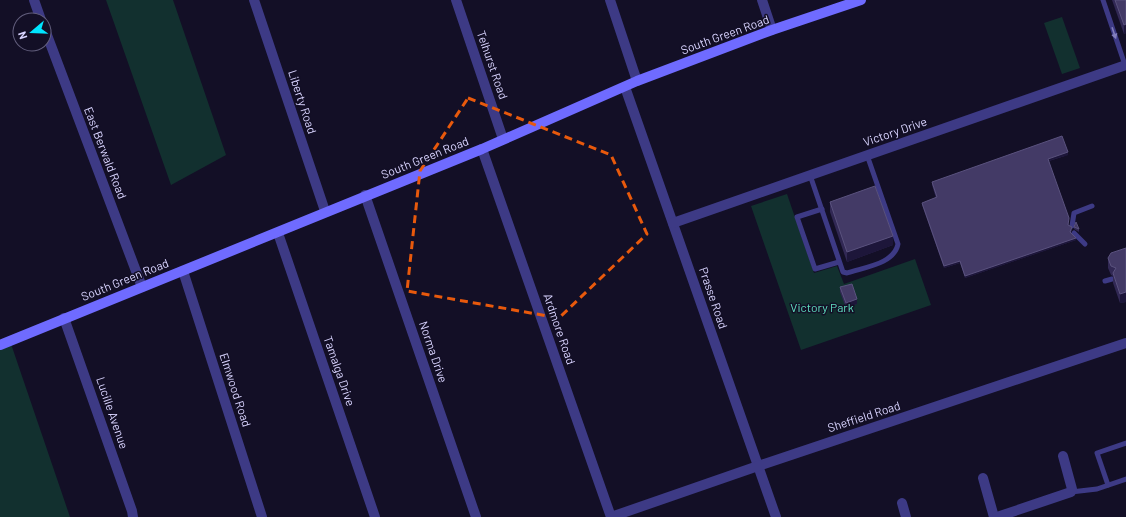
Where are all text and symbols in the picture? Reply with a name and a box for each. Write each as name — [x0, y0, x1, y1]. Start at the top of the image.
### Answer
north arrow — [12, 12, 52, 52]
street label: South Green Road — [679, 12, 771, 57]
one-way arrow — [1111, 27, 1117, 39]
street label: Telhurst Road — [475, 29, 511, 101]
text: N — [15, 30, 29, 41]
street label: Liberty Road — [286, 68, 320, 135]
street label: East Berwald Road — [82, 105, 130, 201]
street label: Victory Drive — [861, 114, 928, 148]
street label: South Green Road — [379, 133, 470, 181]
street label: South Green Road — [79, 255, 170, 303]
street label: Prasse Road — [697, 265, 731, 330]
street label: Ardmore Road — [541, 291, 579, 366]
park label: Victory Park — [790, 300, 854, 314]
street label: Norma Drive — [417, 319, 451, 384]
street label: Tamalga Drive — [321, 334, 358, 408]
street label: Elmwood Road — [217, 351, 254, 428]
street label: Lucille Avenue — [94, 375, 132, 450]
street label: Sheffield Road — [826, 398, 902, 434]

